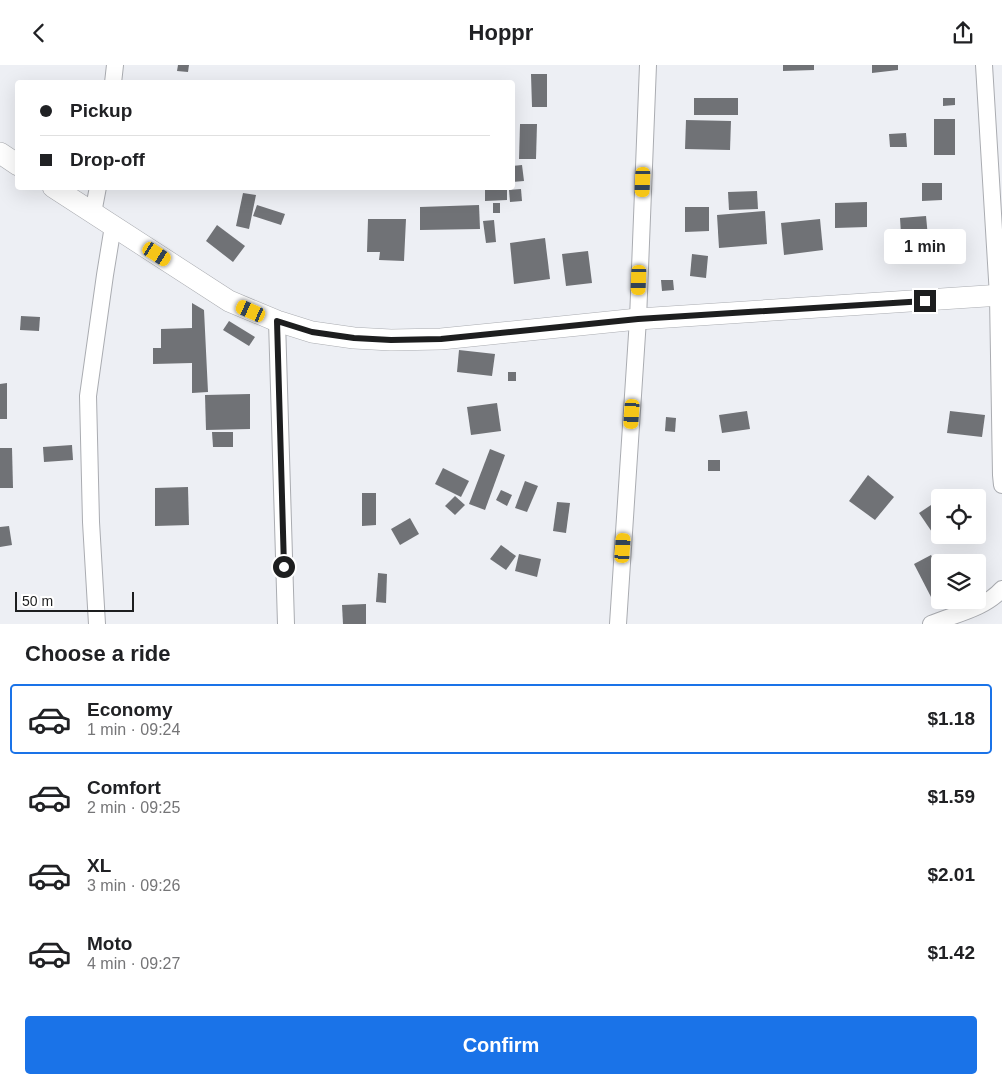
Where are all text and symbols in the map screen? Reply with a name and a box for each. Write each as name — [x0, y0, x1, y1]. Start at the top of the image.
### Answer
icon: back — [25, 19, 53, 47]
icon: share — [949, 19, 977, 47]
text: Hoppr — [469, 20, 533, 45]
text: Pickup — [70, 100, 132, 121]
text: Drop-off — [70, 149, 145, 170]
car — [634, 167, 651, 197]
callout: 1 min — [884, 229, 966, 263]
text: 1 min — [904, 238, 946, 255]
car — [140, 240, 173, 268]
car — [630, 265, 647, 295]
route end — [914, 290, 936, 312]
car — [234, 298, 267, 324]
car — [623, 399, 640, 429]
map controls — [931, 489, 986, 609]
button: locate — [931, 489, 986, 544]
car — [614, 533, 631, 563]
button: layers — [931, 554, 986, 609]
route start — [273, 556, 295, 578]
scale bar — [15, 589, 134, 612]
text: 50 m — [22, 593, 53, 609]
text: Choose a ride — [25, 641, 170, 666]
icon: car — [27, 697, 72, 742]
text: Economy — [87, 699, 173, 720]
text: $1.18 — [927, 708, 975, 729]
text: 1 min · 09:24 — [87, 721, 180, 738]
icon: car — [27, 775, 72, 820]
text: Comfort — [87, 777, 161, 798]
text: $1.59 — [927, 786, 975, 807]
text: 2 min · 09:25 — [87, 799, 180, 816]
icon: car — [27, 853, 72, 898]
text: XL — [87, 855, 111, 876]
text: $2.01 — [927, 864, 975, 885]
text: 3 min · 09:26 — [87, 877, 180, 894]
icon: car — [27, 931, 72, 976]
text: Moto — [87, 933, 132, 954]
text: $1.42 — [927, 942, 975, 963]
text: 4 min · 09:27 — [87, 955, 180, 972]
button: Confirm — [25, 1016, 977, 1074]

